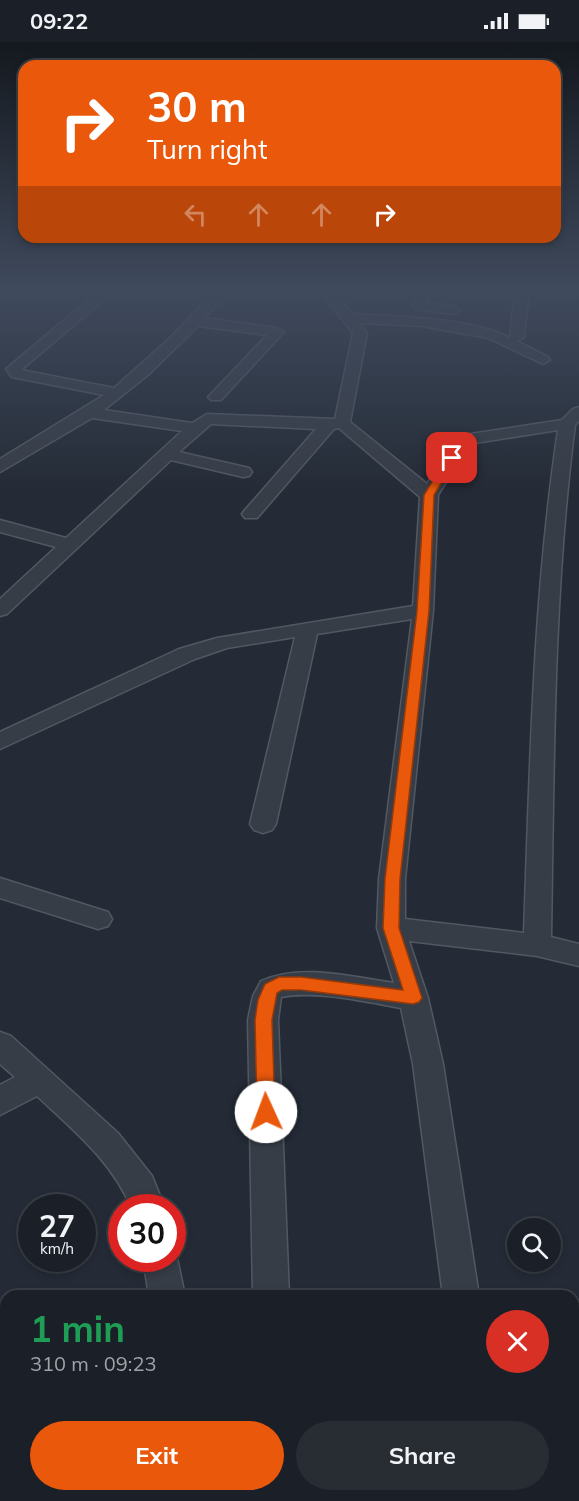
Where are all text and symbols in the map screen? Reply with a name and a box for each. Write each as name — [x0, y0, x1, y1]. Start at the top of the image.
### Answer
text: 09:22 — [30, 7, 88, 35]
text: 30 m — [147, 80, 247, 133]
icon: right — [48, 84, 126, 162]
text: Turn right — [147, 132, 267, 166]
icon: left — [179, 198, 212, 231]
icon: ahead — [242, 198, 275, 231]
icon: ahead — [305, 198, 338, 231]
icon: right — [368, 198, 401, 231]
pin — [426, 432, 477, 483]
icon: arrive — [435, 441, 468, 474]
position arrow — [234, 1080, 298, 1144]
speed limit sign: 30 — [108, 1194, 186, 1272]
text: 27 — [39, 1207, 75, 1245]
map controls — [507, 1218, 561, 1272]
button: search — [507, 1218, 561, 1272]
text: km/h — [40, 1239, 74, 1258]
text: 1 min — [30, 1306, 125, 1351]
button: close — [486, 1310, 549, 1373]
text: 310 m · 09:23 — [30, 1351, 156, 1376]
button: Exit — [30, 1421, 284, 1490]
button: Share — [296, 1421, 549, 1490]

